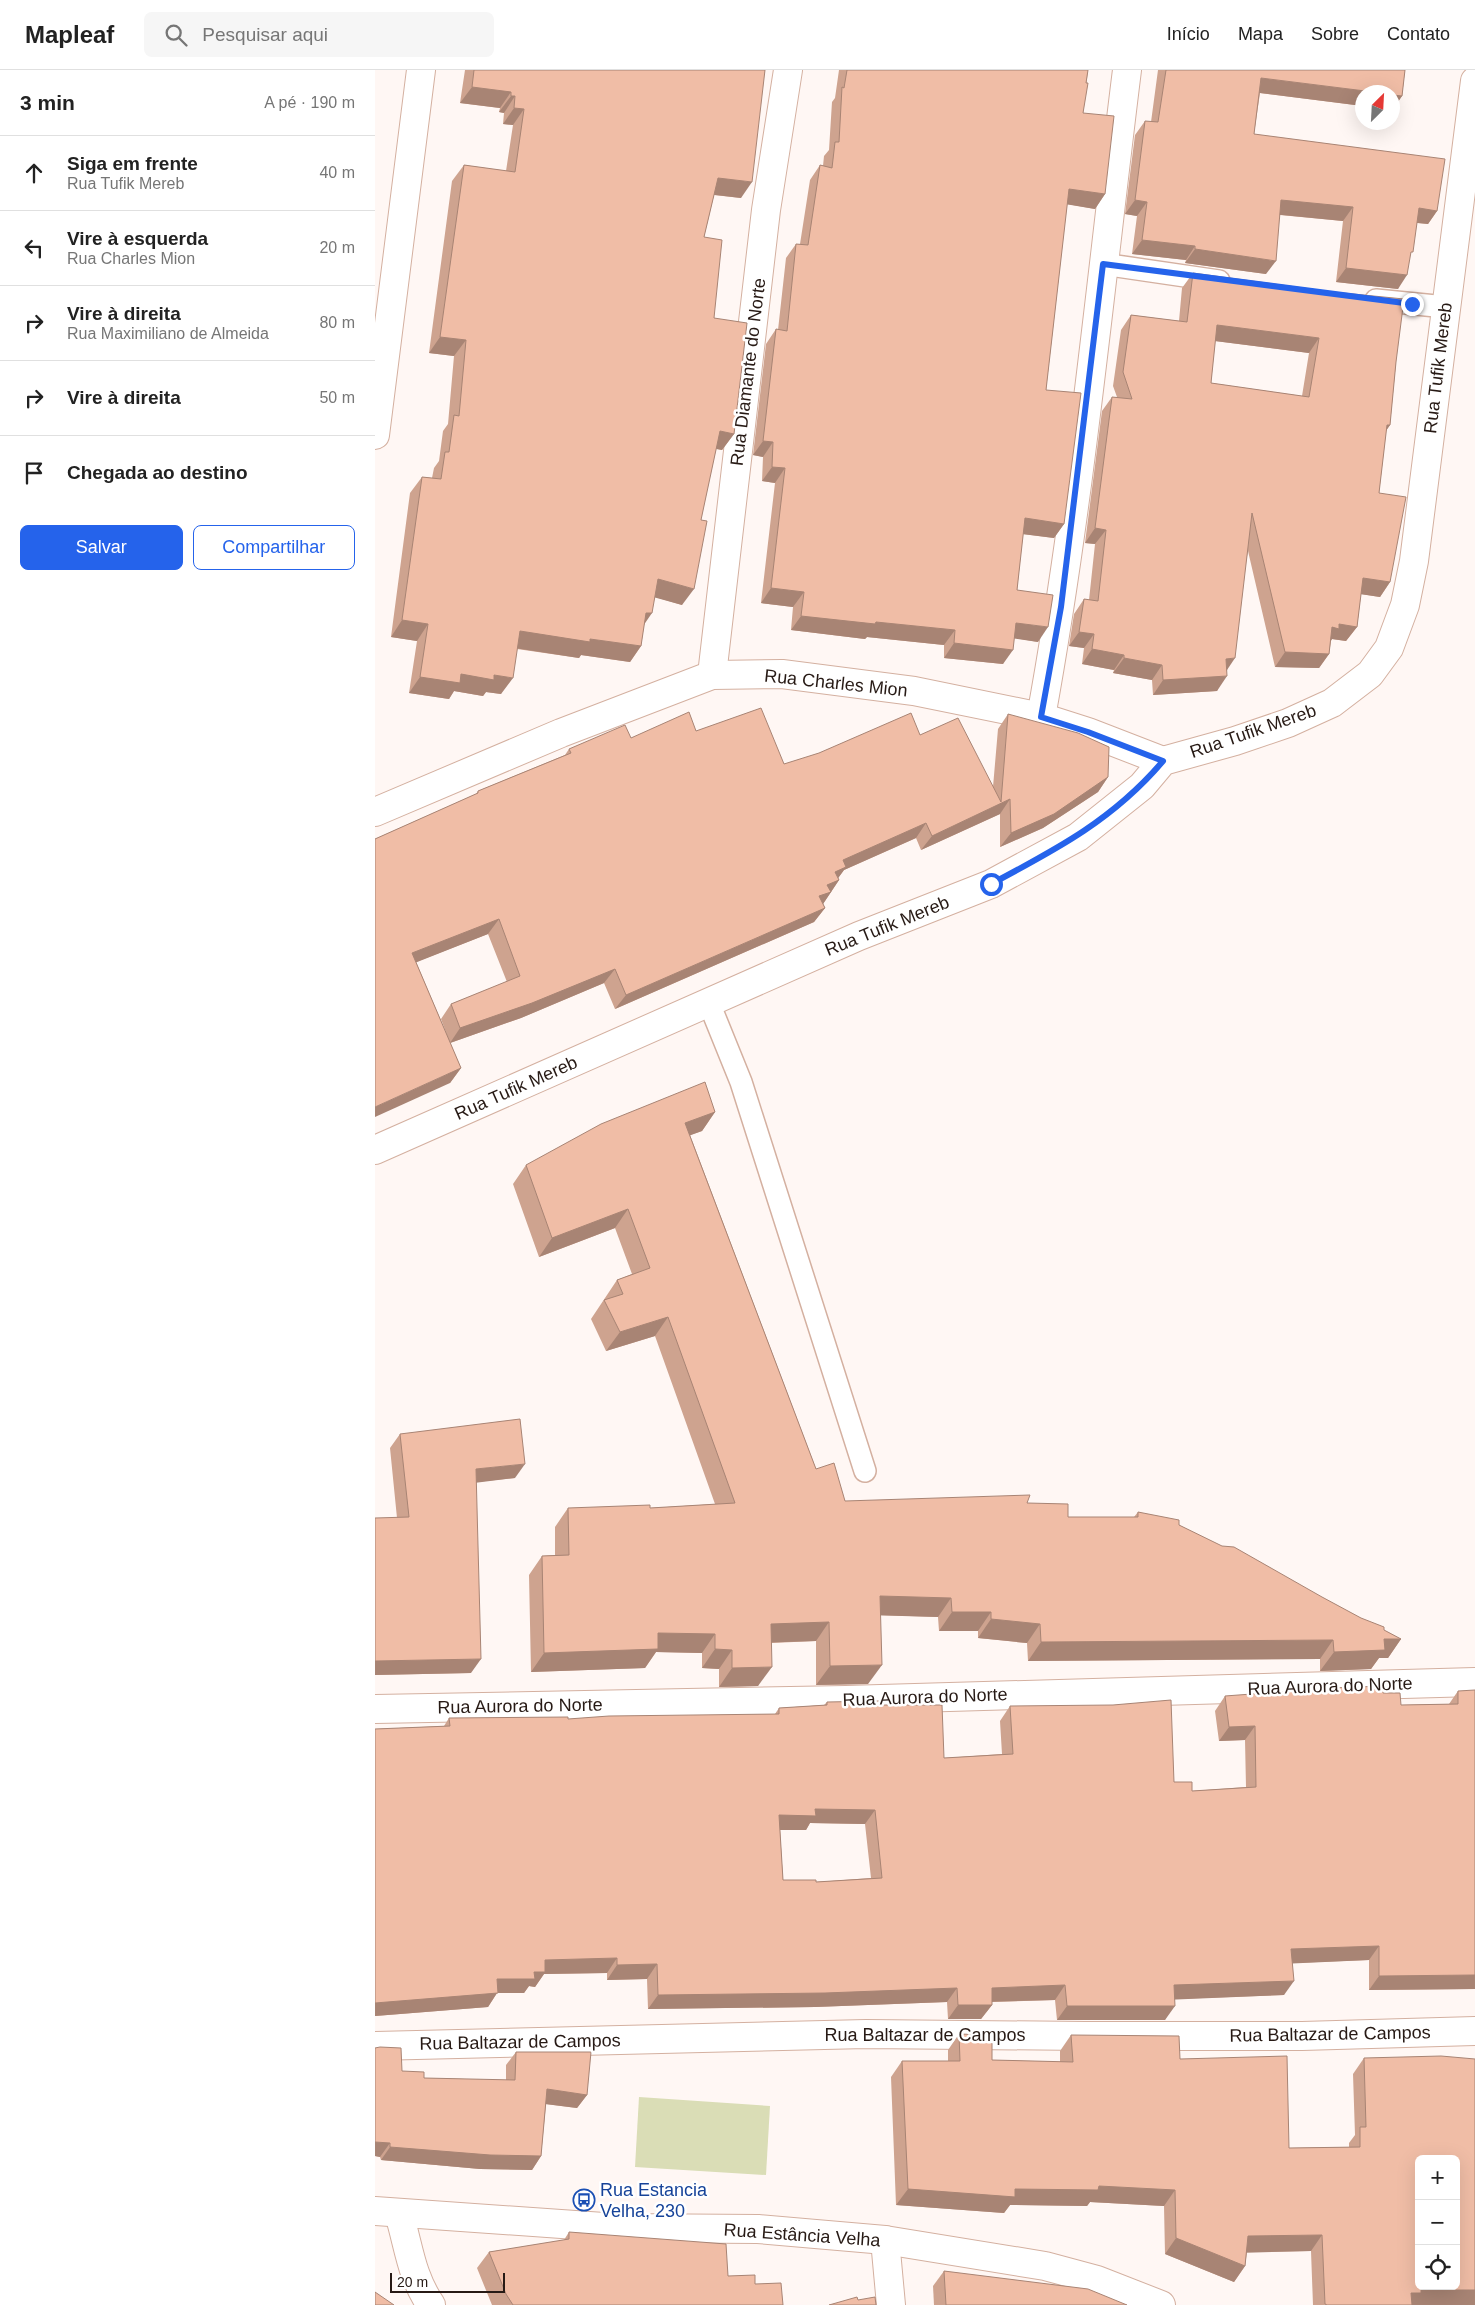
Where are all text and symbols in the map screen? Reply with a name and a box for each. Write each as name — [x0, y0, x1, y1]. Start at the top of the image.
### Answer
search box — [144, 12, 494, 57]
text: Mapleaf — [25, 21, 114, 48]
icon: search — [162, 21, 190, 49]
text: Pesquisar aqui — [202, 24, 328, 45]
text: Início — [1167, 24, 1210, 44]
text: Mapa — [1238, 24, 1283, 44]
text: Sobre — [1311, 24, 1359, 44]
text: Contato — [1387, 24, 1450, 44]
north arrow — [1355, 85, 1400, 130]
text: 3 min — [20, 91, 75, 114]
text: A pé · 190 m — [264, 94, 355, 111]
text: Siga em frente — [67, 153, 198, 174]
icon: ahead — [20, 159, 48, 187]
text: 40 m — [319, 164, 355, 181]
text: Rua Tufik Mereb — [67, 175, 184, 192]
text: Vire à esquerda — [67, 228, 208, 249]
icon: left — [20, 234, 48, 262]
text: 20 m — [319, 239, 355, 256]
text: Rua Charles Mion — [67, 250, 195, 267]
street label: Rua Diamante do Norte — [727, 277, 769, 467]
route end — [1401, 293, 1424, 316]
street label: Rua Tufik Mereb — [1420, 301, 1456, 435]
text: Vire à direita — [67, 303, 181, 324]
icon: right — [20, 309, 48, 337]
text: 80 m — [319, 314, 355, 331]
text: Rua Maximiliano de Almeida — [67, 325, 269, 342]
icon: right — [20, 384, 48, 412]
text: Vire à direita — [67, 387, 181, 408]
text: 50 m — [319, 389, 355, 406]
icon: arrive — [20, 459, 48, 487]
text: Chegada ao destino — [67, 462, 248, 483]
button: Salvar — [20, 525, 183, 570]
button: Compartilhar — [193, 525, 355, 570]
street label: Rua Charles Mion — [763, 666, 909, 700]
street label: Rua Tufik Mereb — [1187, 700, 1319, 762]
route start — [980, 873, 1003, 896]
street label: Rua Tufik Mereb — [822, 892, 952, 960]
street label: Rua Tufik Mereb — [452, 1052, 580, 1124]
street label: Rua Aurora do Norte — [1247, 1673, 1413, 1699]
street label: Rua Aurora do Norte — [842, 1684, 1008, 1710]
street label: Rua Aurora do Norte — [437, 1695, 603, 1717]
street label: Rua Baltazar de Campos — [1229, 2022, 1431, 2046]
street label: Rua Baltazar de Campos — [824, 2025, 1026, 2045]
street label: Rua Baltazar de Campos — [419, 2030, 621, 2054]
map controls — [1415, 2155, 1460, 2290]
button: + — [1415, 2155, 1460, 2200]
place label: Rua Estancia Velha, 230 — [600, 2180, 708, 2221]
bus stop icon: Rua Estancia Velha, 230 — [572, 2188, 596, 2212]
button: − — [1415, 2200, 1460, 2245]
street label: Rua Estância Velha — [723, 2220, 882, 2251]
button: locate — [1415, 2245, 1460, 2290]
scale bar — [390, 2270, 505, 2293]
text: 20 m — [397, 2274, 428, 2290]

